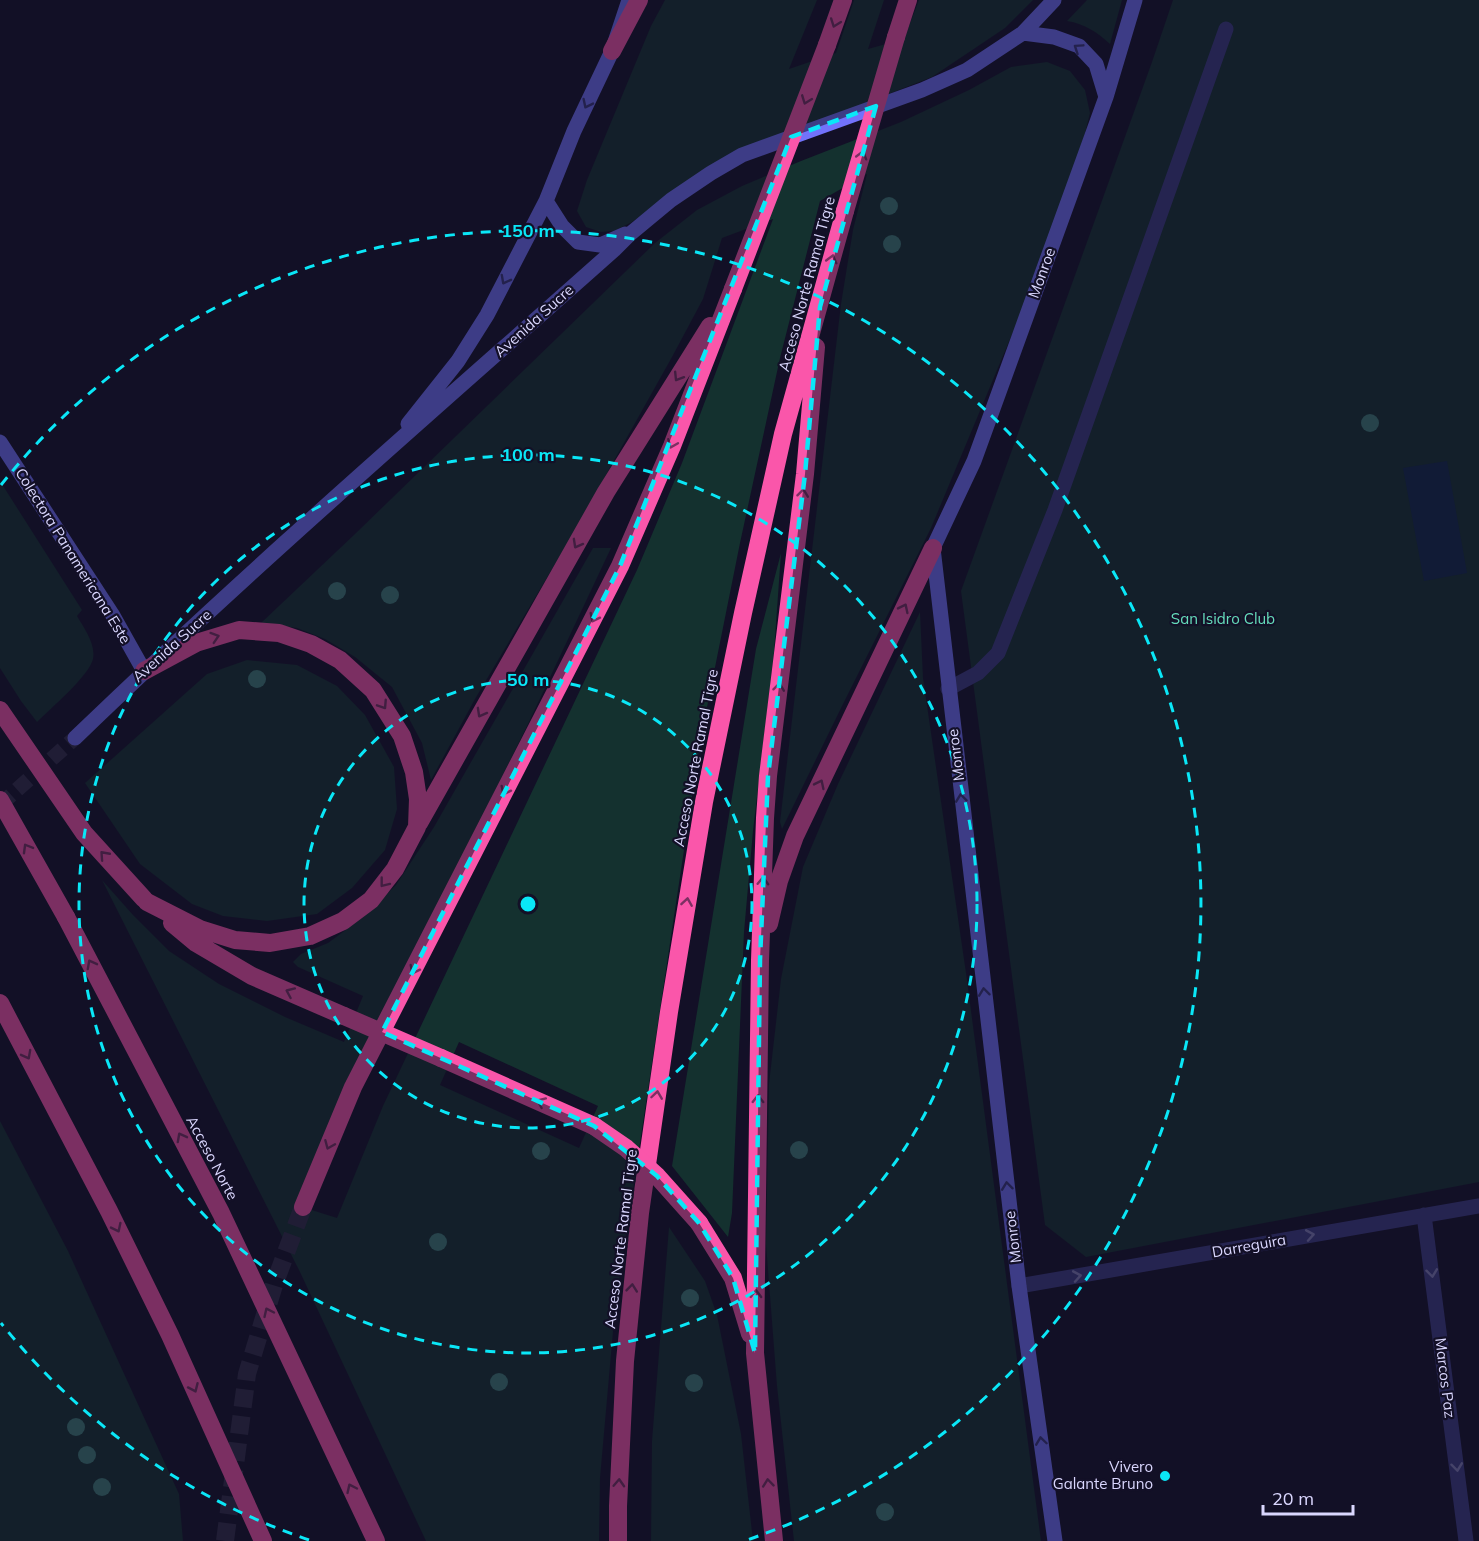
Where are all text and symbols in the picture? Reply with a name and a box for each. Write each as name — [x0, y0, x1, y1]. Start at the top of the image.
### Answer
one-way arrow — [829, 17, 842, 28]
one-way arrow — [1074, 45, 1085, 56]
one-way arrow — [800, 94, 813, 105]
one-way arrow — [583, 97, 595, 108]
one-way arrow — [855, 150, 867, 161]
street label: Acceso Norte Ramal Tigre — [774, 194, 839, 374]
text: 150 m — [501, 219, 555, 242]
street label: Monroe — [1024, 245, 1059, 301]
one-way arrow — [825, 254, 838, 264]
one-way arrow — [501, 274, 512, 284]
street label: Avenida Sucre — [490, 280, 577, 361]
one-way arrow — [674, 370, 685, 381]
one-way arrow — [667, 439, 680, 449]
text: 100 m — [501, 443, 555, 466]
street label: Colectora Panamericana Este — [11, 464, 135, 647]
one-way arrow — [796, 489, 809, 498]
one-way arrow — [572, 537, 584, 548]
one-way arrow — [897, 603, 909, 614]
street label: Avenida Sucre — [128, 605, 215, 686]
park label: San Isidro Club — [1171, 609, 1275, 628]
one-way arrow — [590, 611, 601, 622]
one-way arrow — [209, 632, 220, 645]
street label: Acceso Norte Ramal Tigre — [669, 667, 722, 848]
text: 50 m — [507, 668, 549, 691]
one-way arrow — [772, 682, 785, 691]
one-way arrow — [376, 699, 387, 710]
one-way arrow — [477, 707, 488, 718]
street label: Monroe — [943, 728, 968, 782]
one-way arrow — [813, 779, 825, 790]
one-way arrow — [501, 785, 512, 796]
one-way arrow — [955, 794, 968, 803]
one-way arrow — [23, 844, 34, 854]
one-way arrow — [100, 852, 111, 862]
one-way arrow — [380, 876, 391, 887]
one-way arrow — [756, 877, 769, 886]
centre of rings — [518, 894, 538, 914]
one-way arrow — [680, 897, 693, 907]
one-way arrow — [87, 960, 98, 971]
one-way arrow — [410, 964, 421, 974]
one-way arrow — [286, 987, 297, 999]
one-way arrow — [978, 987, 991, 997]
one-way arrow — [20, 1048, 31, 1059]
one-way arrow — [650, 1090, 662, 1099]
one-way arrow — [752, 1095, 764, 1104]
one-way arrow — [536, 1097, 547, 1109]
street label: Acceso Norte — [182, 1112, 243, 1203]
one-way arrow — [177, 1133, 188, 1144]
one-way arrow — [324, 1139, 336, 1150]
street label: Acceso Norte Ramal Tigre — [600, 1148, 641, 1330]
one-way arrow — [1001, 1181, 1014, 1190]
street label: Monroe — [1000, 1210, 1025, 1264]
one-way arrow — [110, 1221, 121, 1232]
one-way arrow — [1305, 1229, 1315, 1242]
street label: Darreguira — [1210, 1230, 1287, 1261]
one-way arrow — [1425, 1269, 1437, 1278]
one-way arrow — [1071, 1270, 1081, 1283]
one-way arrow — [625, 1284, 638, 1293]
one-way arrow — [750, 1290, 762, 1299]
one-way arrow — [263, 1307, 275, 1318]
street label: Marcos Paz — [1431, 1337, 1460, 1419]
one-way arrow — [186, 1381, 198, 1392]
one-way arrow — [1035, 1437, 1047, 1446]
place label: Vivero Galante Bruno — [1053, 1457, 1153, 1493]
one-way arrow — [1450, 1462, 1462, 1471]
marker: Vivero Galante Bruno — [1158, 1469, 1172, 1483]
one-way arrow — [612, 1478, 625, 1487]
one-way arrow — [763, 1478, 775, 1487]
scale bar — [1263, 1478, 1353, 1516]
one-way arrow — [347, 1484, 359, 1495]
text: 20 m — [1272, 1487, 1314, 1510]

